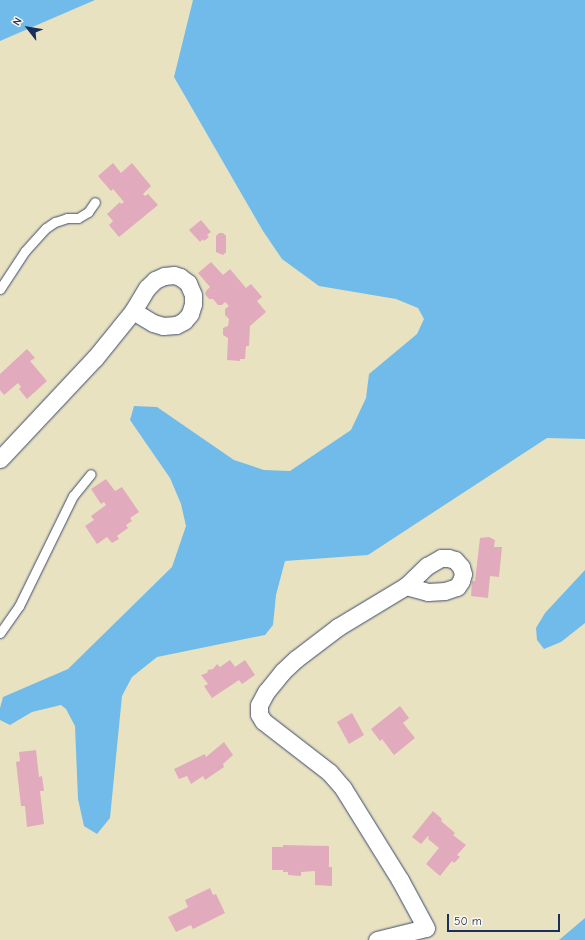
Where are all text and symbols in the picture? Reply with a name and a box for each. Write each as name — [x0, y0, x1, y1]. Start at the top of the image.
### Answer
north arrow — [8, 8, 48, 48]
text: N — [10, 15, 25, 28]
scale bar — [449, 906, 562, 932]
text: 50 m — [454, 914, 482, 928]

